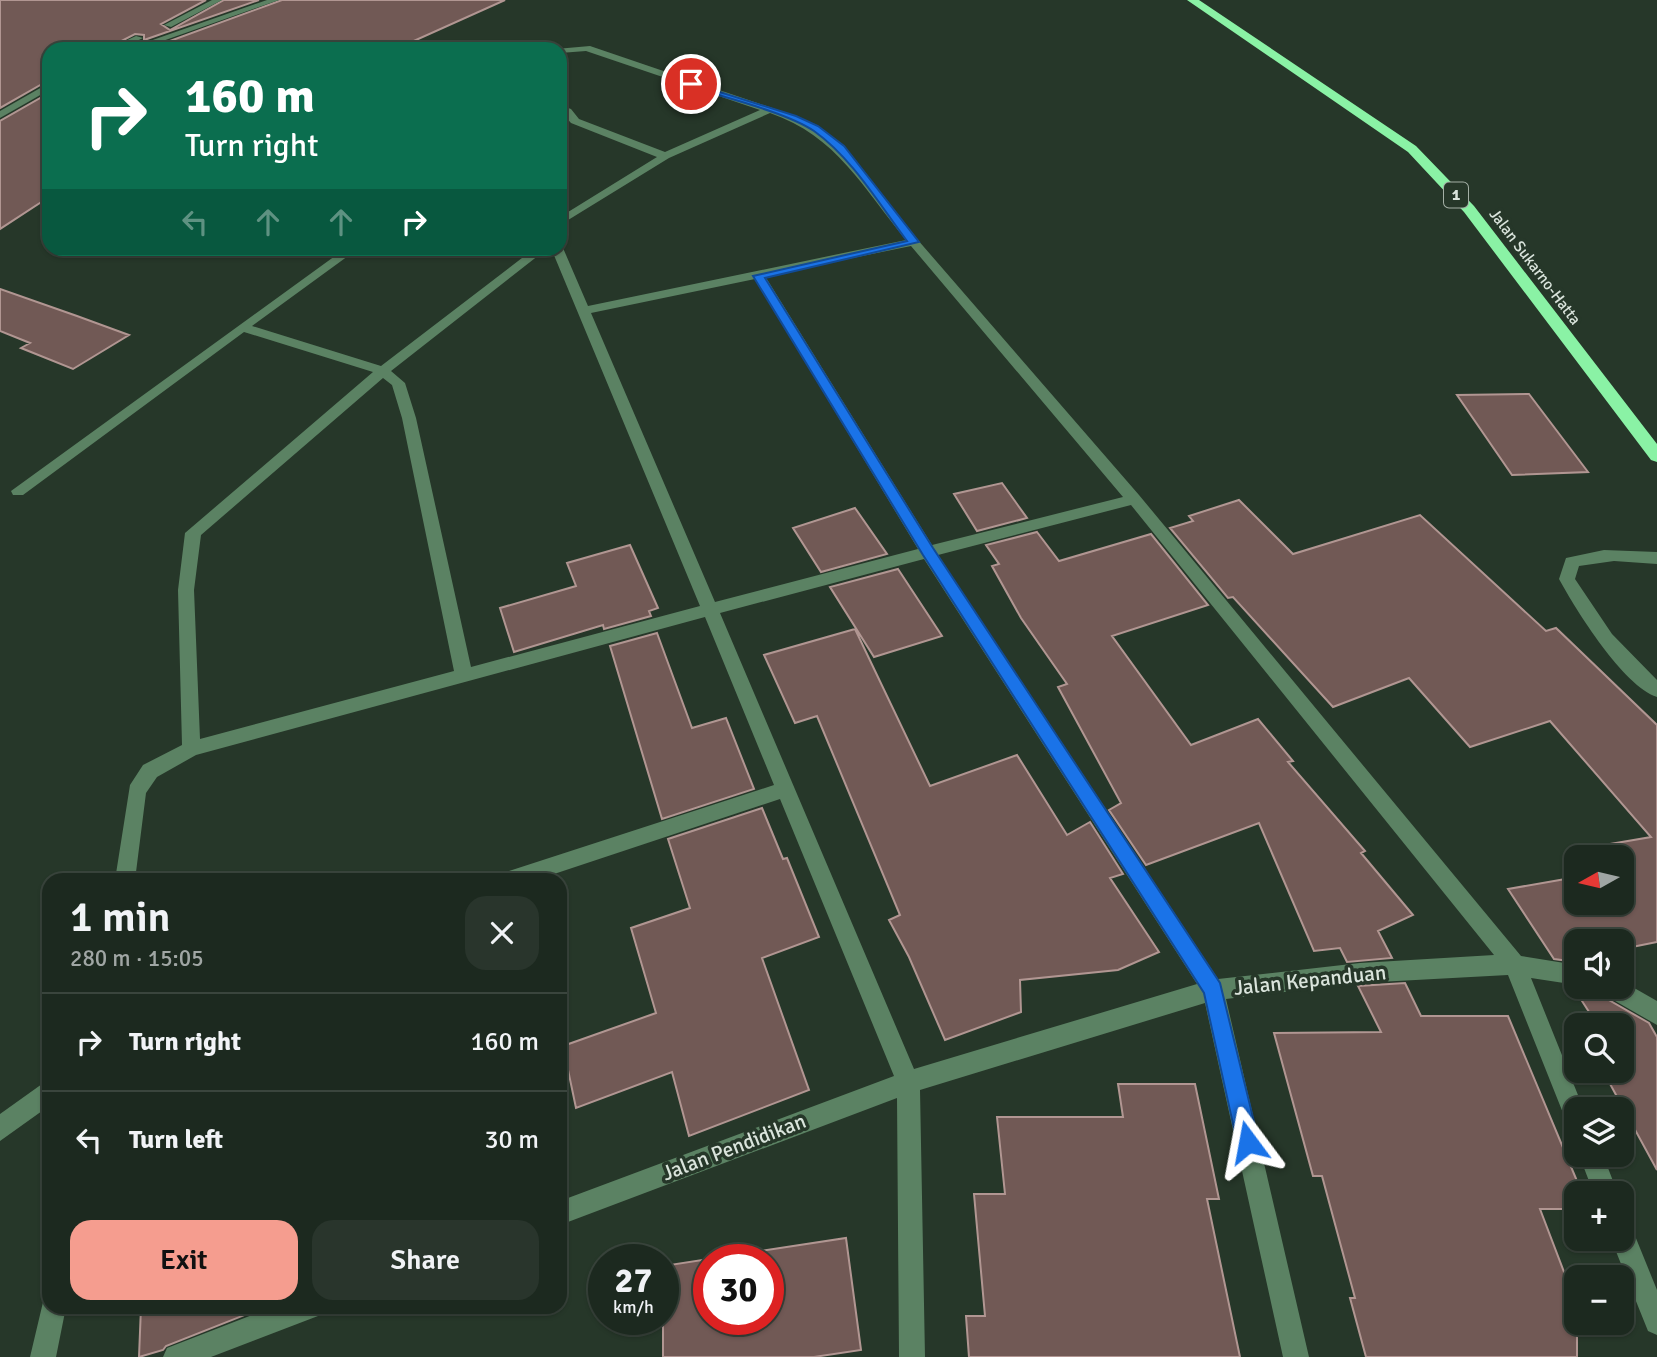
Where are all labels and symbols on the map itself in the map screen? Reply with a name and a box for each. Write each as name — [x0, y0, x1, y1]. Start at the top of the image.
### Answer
pin — [661, 54, 721, 114]
road number: 1 — [1444, 182, 1468, 208]
street label: Jalan Sukarno-Hatta — [1485, 205, 1585, 329]
north arrow — [1564, 845, 1634, 915]
street label: Jalan Kepanduan — [1233, 959, 1387, 1001]
position arrow — [1211, 1105, 1285, 1179]
street label: Jalan Pendidikan — [658, 1108, 810, 1186]
speed limit sign: 30 — [693, 1244, 784, 1335]

